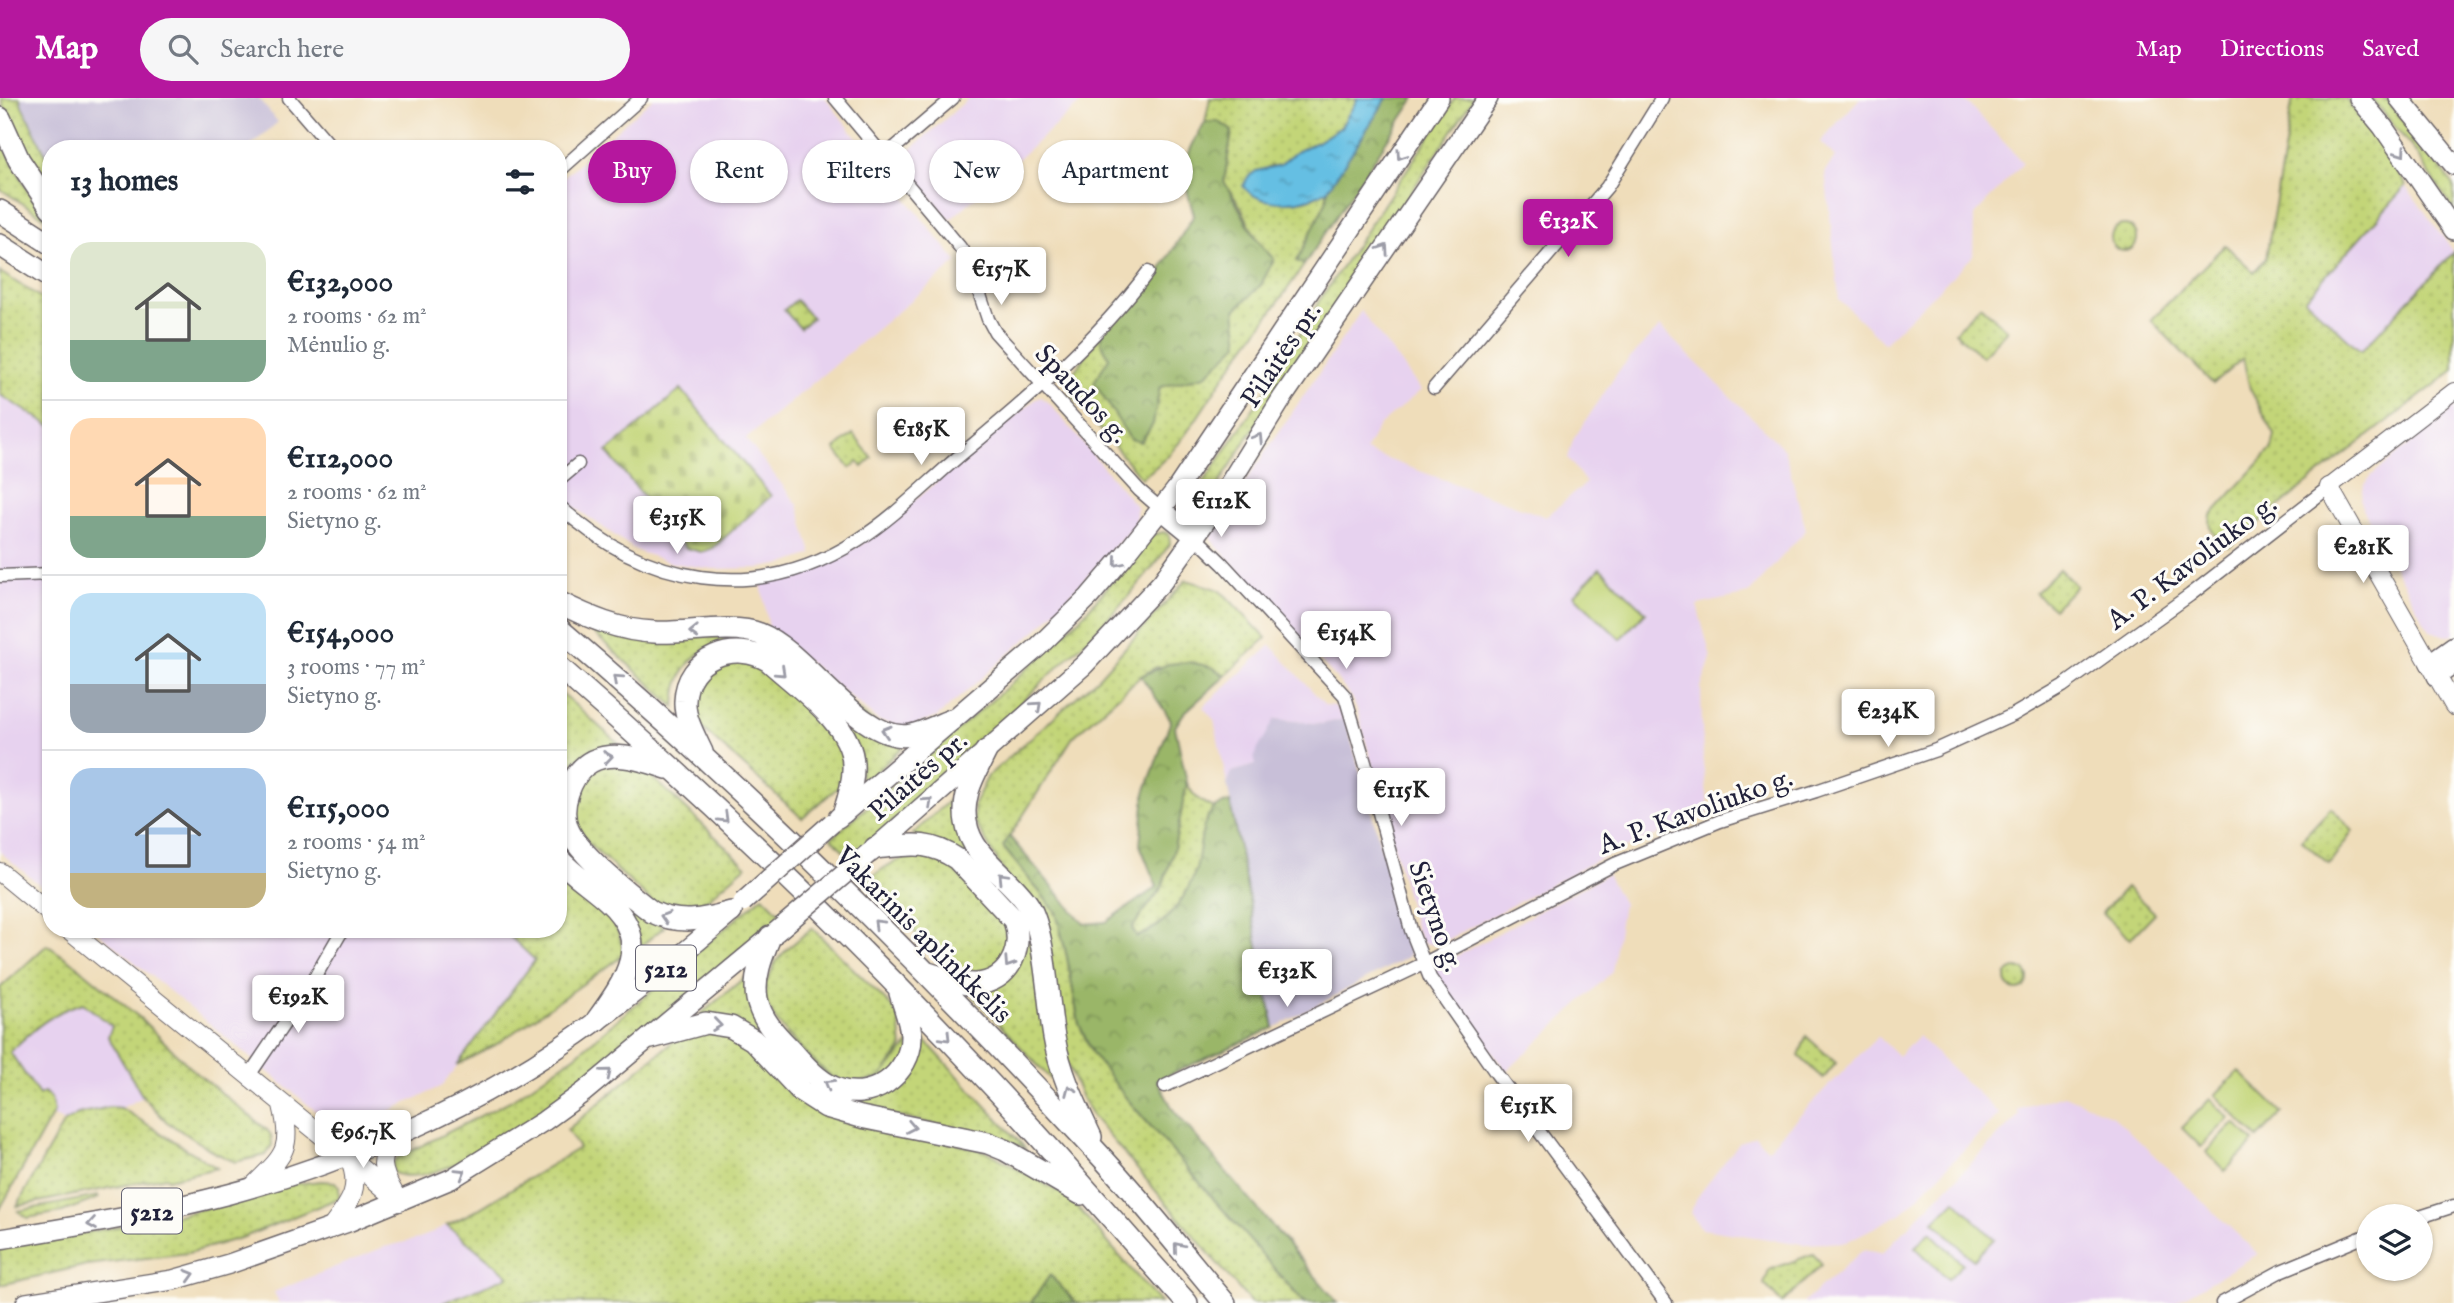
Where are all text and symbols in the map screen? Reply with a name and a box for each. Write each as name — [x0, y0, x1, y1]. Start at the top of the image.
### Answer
search box — [140, 18, 630, 81]
text: Map — [35, 28, 98, 70]
icon: search — [164, 30, 202, 68]
text: Search here — [220, 33, 344, 66]
text: Map — [2136, 34, 2182, 65]
text: Directions — [2220, 34, 2324, 65]
text: Saved — [2362, 34, 2419, 65]
chip: Buy — [588, 140, 676, 203]
chip: Rent — [690, 140, 788, 203]
chip: Filters — [802, 140, 915, 203]
chip: New — [929, 140, 1024, 203]
chip: Apartment — [1038, 140, 1193, 203]
one-way arrow — [2393, 144, 2405, 157]
one-way arrow — [1396, 147, 1409, 160]
text: 13 homes — [70, 163, 178, 201]
icon: filters — [501, 163, 539, 201]
pin: €132K — [1519, 200, 1617, 259]
text: €132K — [1539, 207, 1597, 236]
one-way arrow — [1376, 244, 1388, 257]
pin: €157K — [952, 248, 1050, 307]
text: €157K — [972, 255, 1030, 284]
text: €132,000 — [287, 264, 393, 302]
icon: home — [126, 270, 210, 354]
street label: Pilaitės pr. — [1234, 296, 1330, 415]
text: 2 rooms · 62 m² — [287, 302, 427, 331]
text: Mėnulio g. — [287, 331, 390, 360]
street label: Spaudos g. — [1026, 338, 1136, 452]
pin: €185K — [872, 408, 970, 467]
text: €185K — [893, 415, 949, 444]
one-way arrow — [1249, 433, 1262, 446]
text: €112,000 — [287, 440, 393, 478]
icon: home — [126, 446, 210, 530]
text: 2 rooms · 62 m² — [287, 478, 427, 507]
pin: €112K — [1172, 480, 1270, 539]
text: €112K — [1192, 487, 1250, 516]
street label: A. P. Kavoliuko g. — [2100, 488, 2285, 639]
pin: €315K — [628, 496, 726, 556]
text: €315K — [649, 504, 705, 533]
text: Sietyno g. — [287, 507, 382, 536]
pin: €281K — [2314, 526, 2412, 585]
text: €281K — [2334, 533, 2392, 562]
one-way arrow — [1114, 554, 1126, 567]
pin: €154K — [1297, 612, 1395, 671]
text: €154,000 — [287, 615, 394, 653]
text: €154K — [1317, 619, 1375, 648]
icon: home — [126, 621, 210, 705]
one-way arrow — [688, 624, 699, 639]
text: 3 rooms · 77 m² — [287, 653, 426, 682]
one-way arrow — [773, 664, 786, 677]
one-way arrow — [612, 675, 625, 687]
text: Sietyno g. — [287, 682, 382, 711]
pin: €234K — [1839, 690, 1937, 749]
text: €234K — [1858, 697, 1918, 726]
one-way arrow — [1029, 702, 1042, 715]
street label: Pilaitės pr. — [862, 724, 976, 830]
one-way arrow — [881, 724, 893, 739]
one-way arrow — [602, 750, 614, 765]
street label: A. P. Kavoliuko g. — [1593, 761, 1798, 864]
pin: €115K — [1352, 768, 1450, 828]
text: €115K — [1373, 776, 1429, 805]
text: €115,000 — [287, 790, 390, 828]
icon: home — [126, 796, 210, 880]
one-way arrow — [920, 798, 933, 810]
one-way arrow — [716, 809, 729, 822]
text: 2 rooms · 54 m² — [287, 828, 426, 857]
street label: Vakarinis aplinkkelis — [825, 839, 1018, 1032]
text: Sietyno g. — [287, 857, 382, 886]
street label: Sietyno g. — [1399, 857, 1470, 977]
one-way arrow — [999, 872, 1012, 885]
one-way arrow — [659, 910, 671, 925]
one-way arrow — [873, 919, 886, 932]
road number: 5212 — [636, 946, 696, 990]
pin: €132K — [1238, 950, 1336, 1009]
one-way arrow — [1004, 955, 1017, 968]
text: €132K — [1258, 957, 1316, 986]
pin: €192K — [249, 976, 347, 1035]
text: €192K — [268, 983, 328, 1012]
one-way arrow — [711, 1017, 723, 1032]
one-way arrow — [938, 1029, 951, 1042]
one-way arrow — [599, 1069, 611, 1082]
one-way arrow — [824, 1079, 837, 1092]
one-way arrow — [1064, 1084, 1078, 1097]
pin: €151K — [1479, 1084, 1577, 1144]
text: €151K — [1500, 1092, 1556, 1121]
pin: €96.7K — [306, 1110, 420, 1170]
text: €96.7K — [331, 1118, 395, 1147]
one-way arrow — [905, 1118, 917, 1133]
one-way arrow — [454, 1168, 467, 1181]
road number: 5212 — [122, 1188, 182, 1234]
map controls — [2356, 1204, 2433, 1281]
button: layers — [2356, 1204, 2433, 1281]
one-way arrow — [86, 1216, 97, 1231]
one-way arrow — [1174, 1243, 1186, 1256]
one-way arrow — [184, 1269, 196, 1283]

